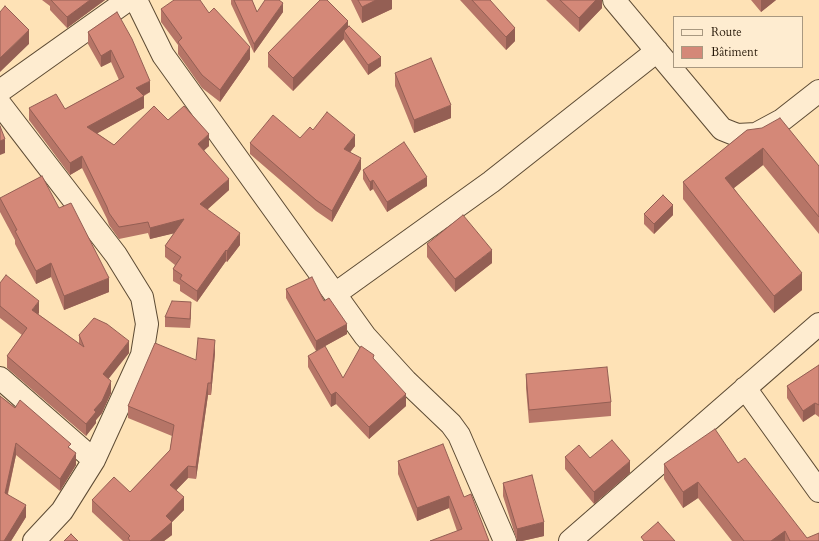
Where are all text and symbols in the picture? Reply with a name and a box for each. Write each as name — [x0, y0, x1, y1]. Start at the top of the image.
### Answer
legend — [673, 16, 803, 68]
text: Route — [711, 24, 742, 40]
text: Bâtiment — [711, 44, 758, 60]

